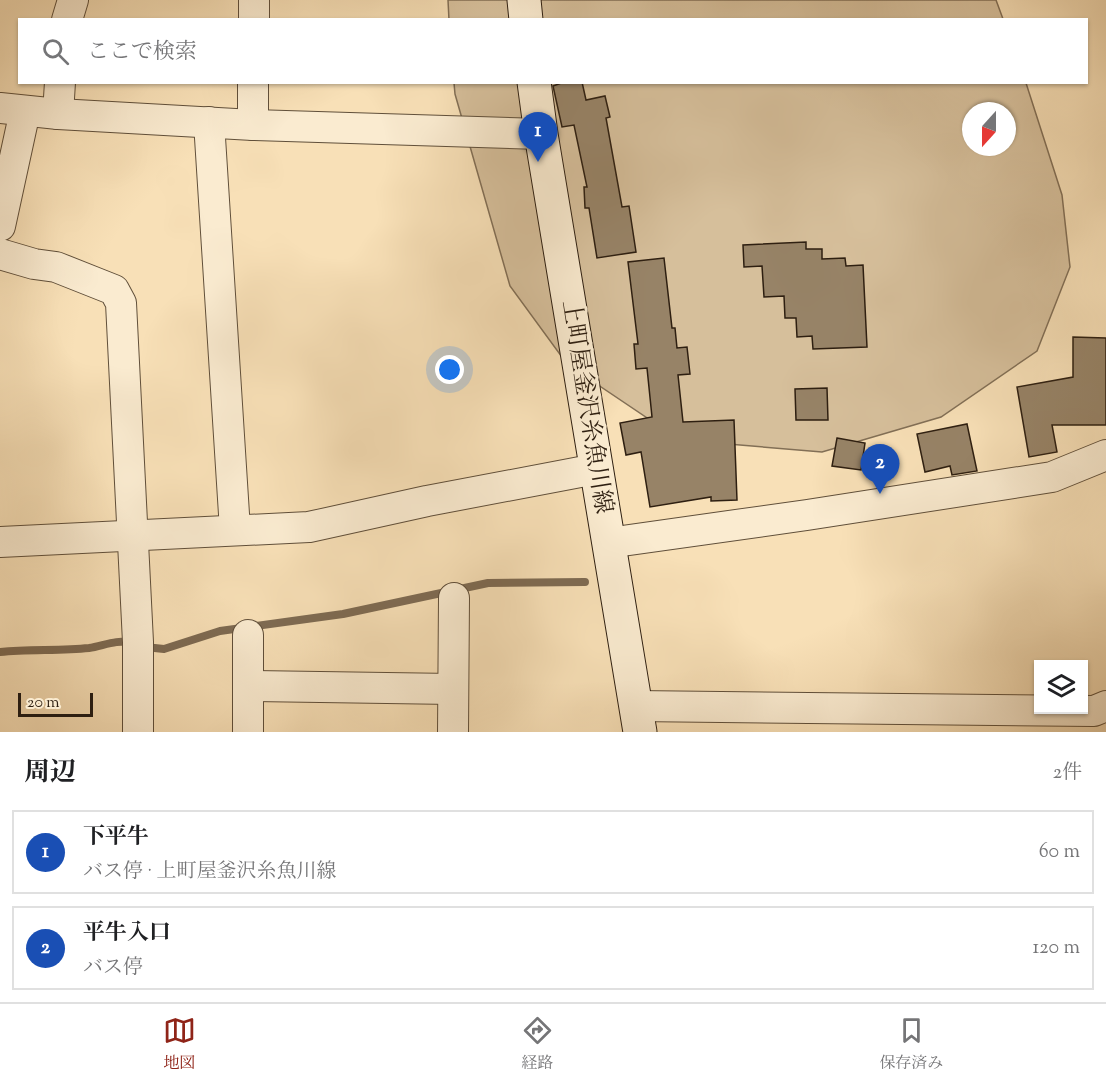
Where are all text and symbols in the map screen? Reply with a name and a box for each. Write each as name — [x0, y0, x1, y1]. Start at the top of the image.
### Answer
search box — [18, 18, 1088, 84]
icon: search — [39, 35, 72, 68]
text: ここで検索 — [87, 37, 197, 69]
north arrow — [962, 102, 1016, 156]
pin: 1 — [518, 112, 558, 162]
street label: 上町屋釜沢糸魚川線 — [552, 298, 620, 516]
your location — [435, 355, 464, 384]
pin: 2 — [860, 444, 900, 494]
map controls — [1034, 660, 1088, 714]
button: layers — [1034, 660, 1088, 714]
scale bar — [18, 690, 93, 718]
text: 20 m — [27, 692, 60, 715]
text: 周辺 — [24, 755, 76, 792]
text: 2件 — [1053, 759, 1082, 788]
text: 下平牛 — [83, 822, 149, 854]
text: 1 — [42, 838, 49, 867]
text: 60 m — [1039, 838, 1080, 867]
text: バス停 · 上町屋釜沢糸魚川線 — [83, 858, 337, 887]
text: 平牛入口 — [83, 918, 171, 950]
text: 2 — [41, 934, 50, 963]
text: 120 m — [1032, 934, 1080, 963]
text: バス停 — [83, 954, 143, 983]
tab: 地図 — [163, 1014, 196, 1076]
tab: 経路 — [521, 1014, 554, 1076]
tab: 保存済み — [879, 1014, 943, 1076]

